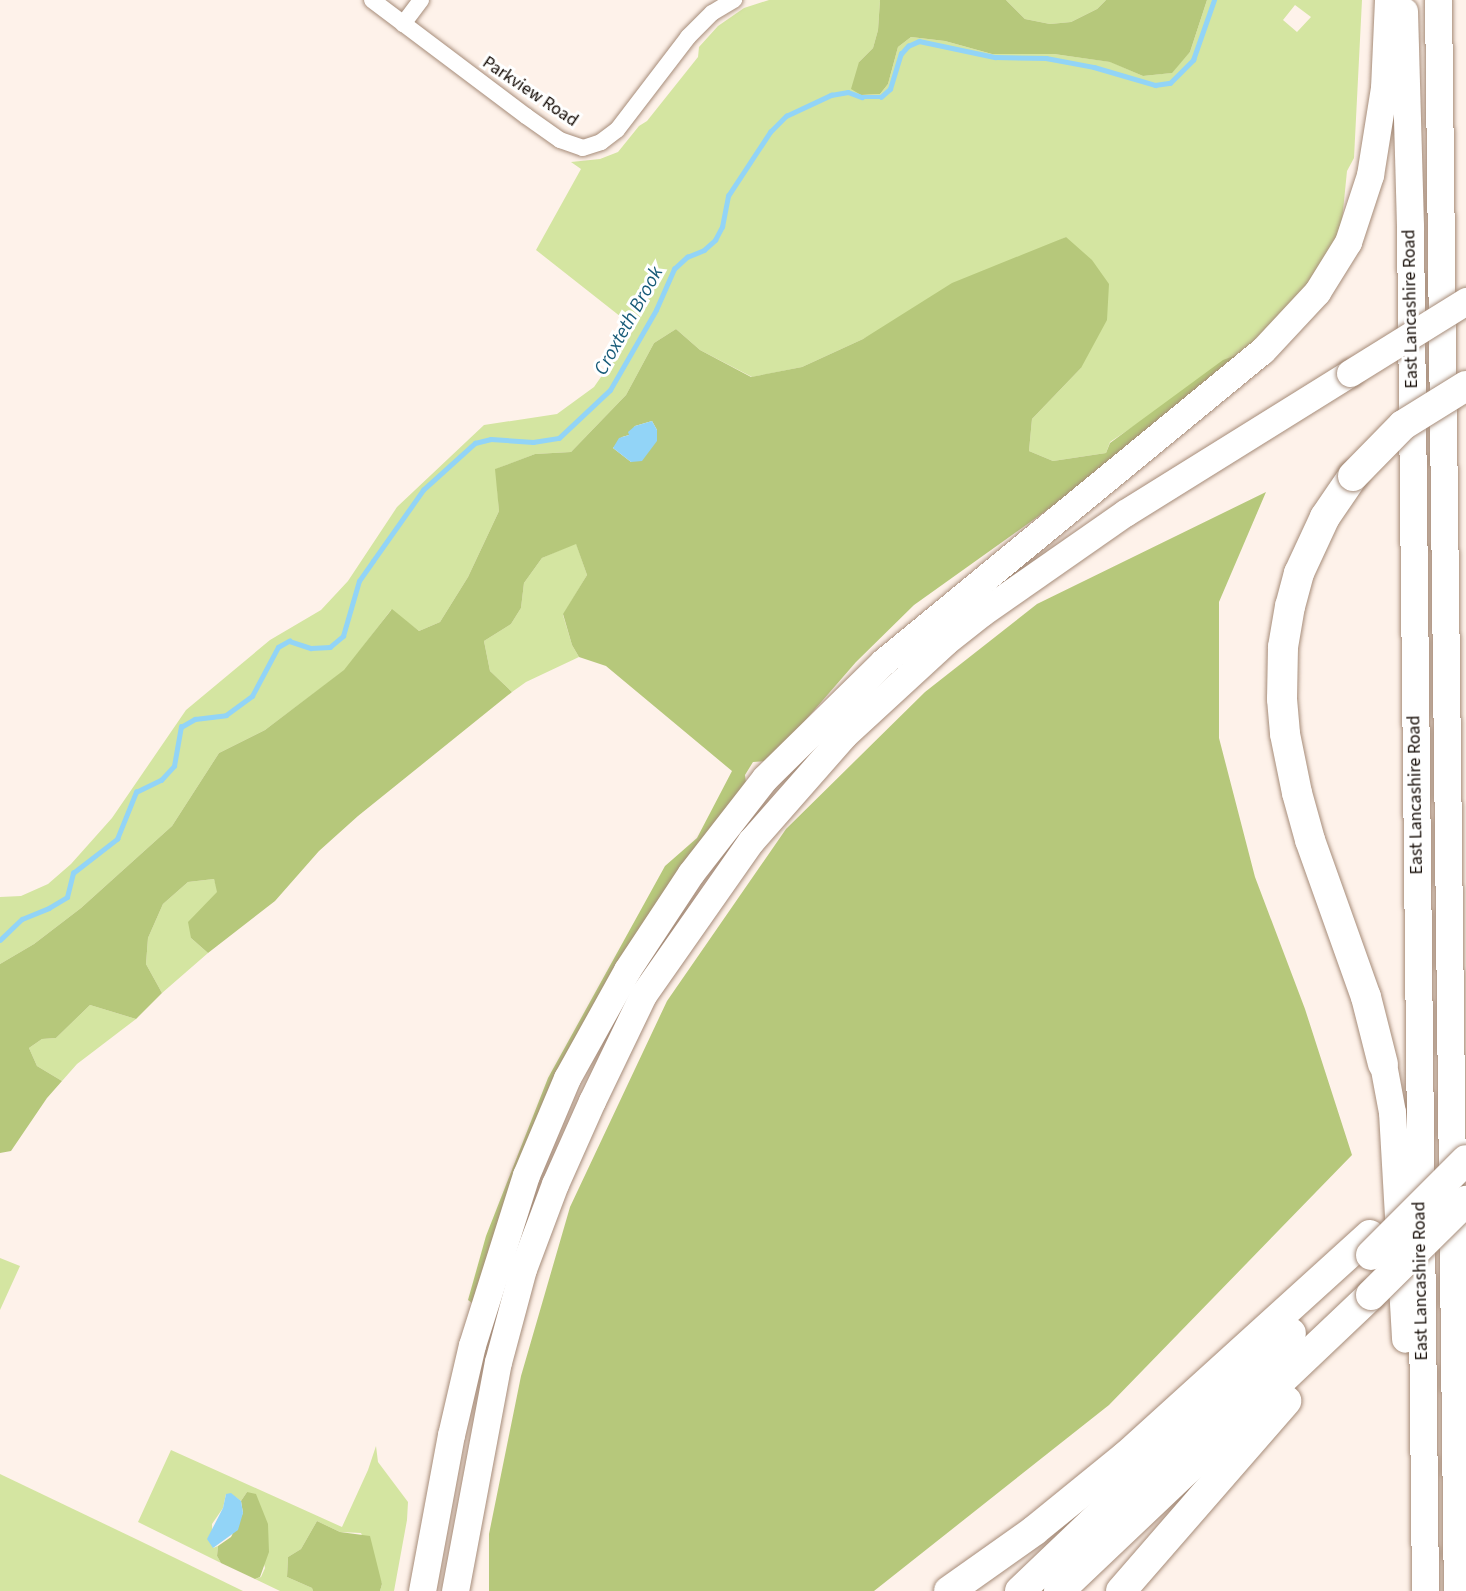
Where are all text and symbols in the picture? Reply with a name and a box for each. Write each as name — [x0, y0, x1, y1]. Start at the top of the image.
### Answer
street label: Parkview Road — [478, 52, 582, 132]
street label: East Lancashire Road — [1399, 229, 1423, 389]
water label: Croxteth Brook — [589, 262, 669, 380]
street label: East Lancashire Road — [1404, 715, 1428, 875]
street label: East Lancashire Road — [1409, 1201, 1433, 1361]

